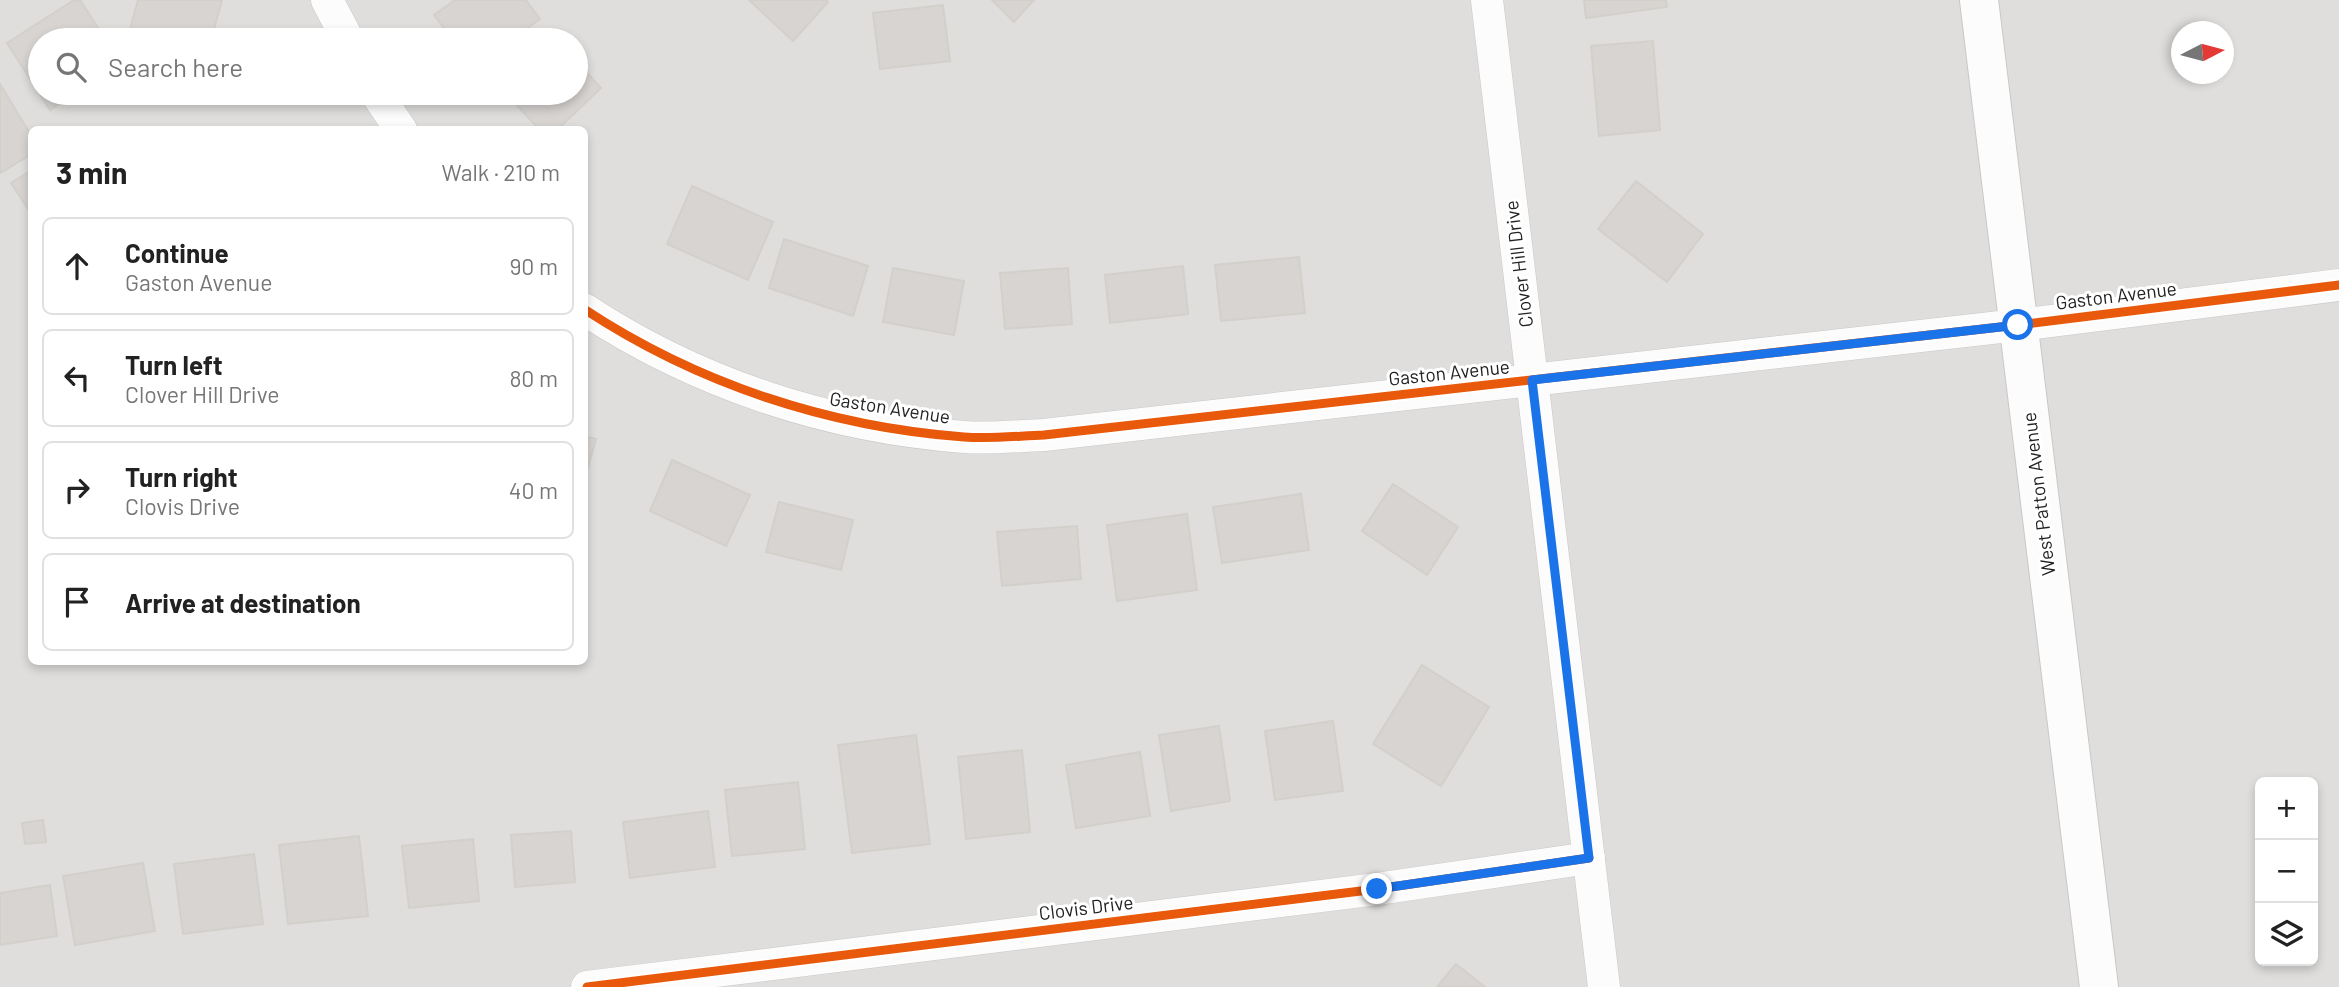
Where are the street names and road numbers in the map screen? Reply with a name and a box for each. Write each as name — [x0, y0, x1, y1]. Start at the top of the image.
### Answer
street label: Clover Hill Drive — [1499, 199, 1537, 329]
street label: Gaston Avenue — [2054, 276, 2178, 314]
street label: Gaston Avenue — [1387, 354, 1511, 390]
street label: Gaston Avenue — [828, 386, 952, 428]
street label: West Patton Avenue — [2017, 411, 2059, 577]
street label: Clovis Drive — [1037, 890, 1135, 924]

